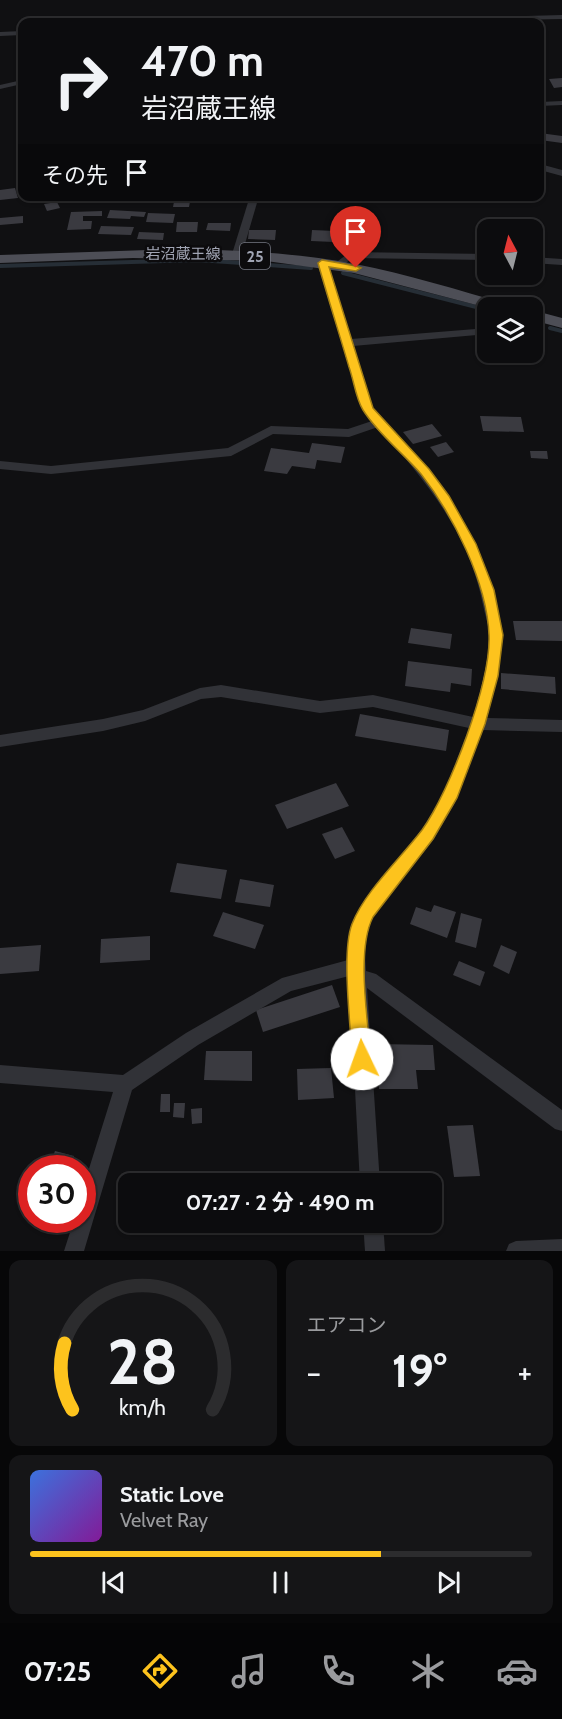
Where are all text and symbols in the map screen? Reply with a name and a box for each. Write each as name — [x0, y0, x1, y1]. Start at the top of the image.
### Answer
text: 470 m — [141, 35, 264, 87]
icon: right — [42, 42, 120, 120]
text: 岩沼蔵王線 — [141, 92, 276, 125]
icon: arrive — [120, 156, 153, 189]
text: その先 — [42, 162, 108, 189]
pin — [330, 206, 381, 268]
icon: arrive — [339, 215, 372, 248]
north arrow — [477, 219, 543, 285]
map controls — [477, 219, 543, 363]
road number: 25 — [240, 243, 270, 269]
street label: 岩沼蔵王線 — [145, 245, 221, 263]
button: layers — [477, 297, 543, 363]
position arrow — [330, 1027, 394, 1091]
speed limit sign: 30 — [18, 1155, 96, 1233]
text: 07:27 · 2 分 · 490 m — [186, 1189, 374, 1216]
text: エアコン — [307, 1313, 387, 1337]
text: 28 — [107, 1324, 178, 1400]
text: 19° — [392, 1344, 447, 1398]
text: − — [307, 1352, 321, 1392]
text: + — [517, 1352, 532, 1392]
text: km/h — [119, 1394, 166, 1420]
text: Static Love — [120, 1481, 224, 1508]
text: Velvet Ray — [120, 1508, 208, 1532]
icon: previous — [97, 1566, 130, 1599]
icon: pause — [264, 1566, 297, 1599]
icon: next — [432, 1566, 465, 1599]
icon: directions — [139, 1650, 181, 1692]
icon: music — [228, 1650, 270, 1692]
icon: phone — [317, 1650, 359, 1692]
icon: climate — [407, 1650, 449, 1692]
icon: car — [496, 1650, 538, 1692]
text: 07:25 — [24, 1655, 91, 1688]

